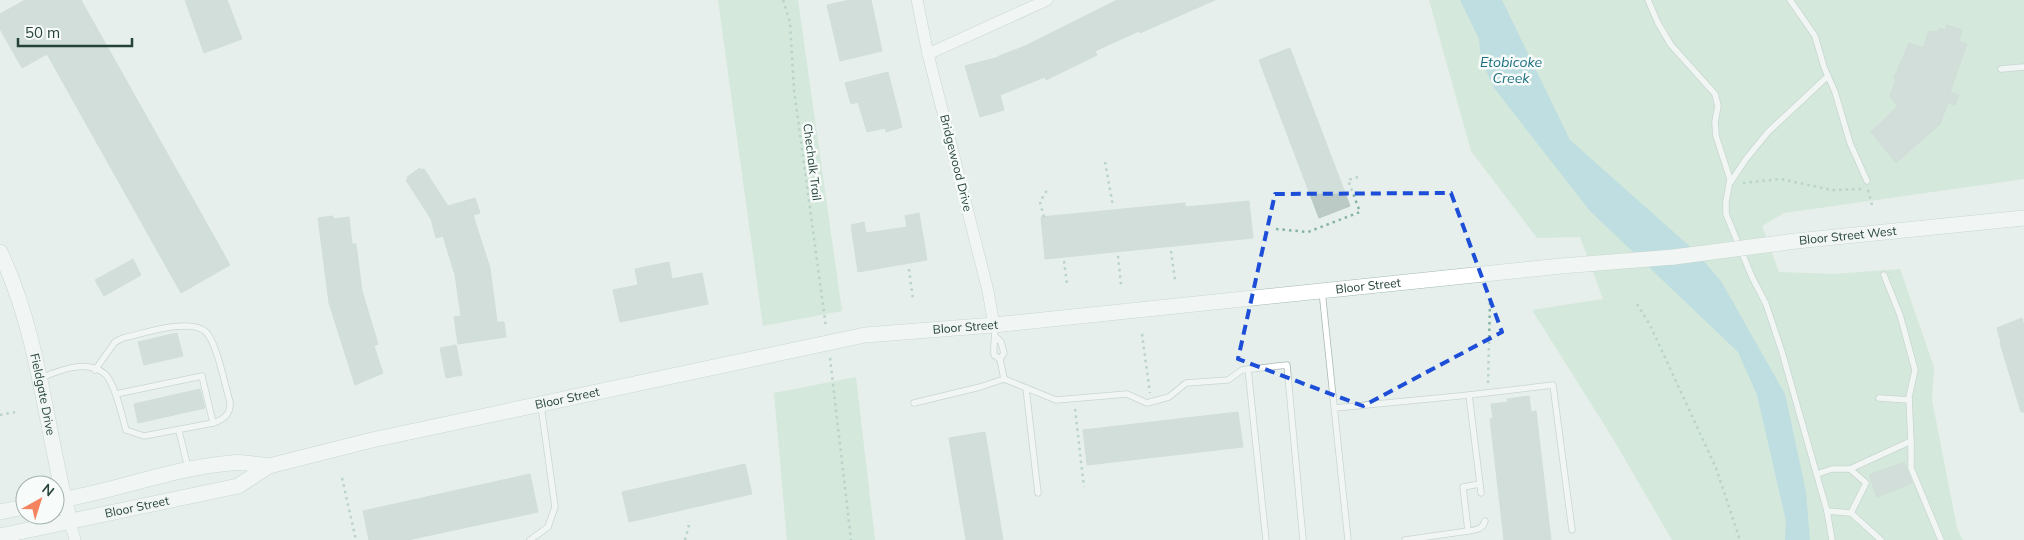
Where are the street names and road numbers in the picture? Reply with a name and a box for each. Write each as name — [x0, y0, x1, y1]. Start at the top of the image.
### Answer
street label: Bridgewood Drive — [937, 113, 976, 213]
street label: Chechalk Trail — [800, 122, 825, 201]
street label: Bloor Street West — [1798, 223, 1897, 248]
street label: Bloor Street — [1335, 275, 1402, 296]
street label: Bloor Street — [932, 317, 999, 337]
street label: Fieldgate Drive — [27, 352, 59, 437]
street label: Bloor Street — [534, 384, 601, 412]
street label: Bloor Street — [103, 493, 170, 521]

